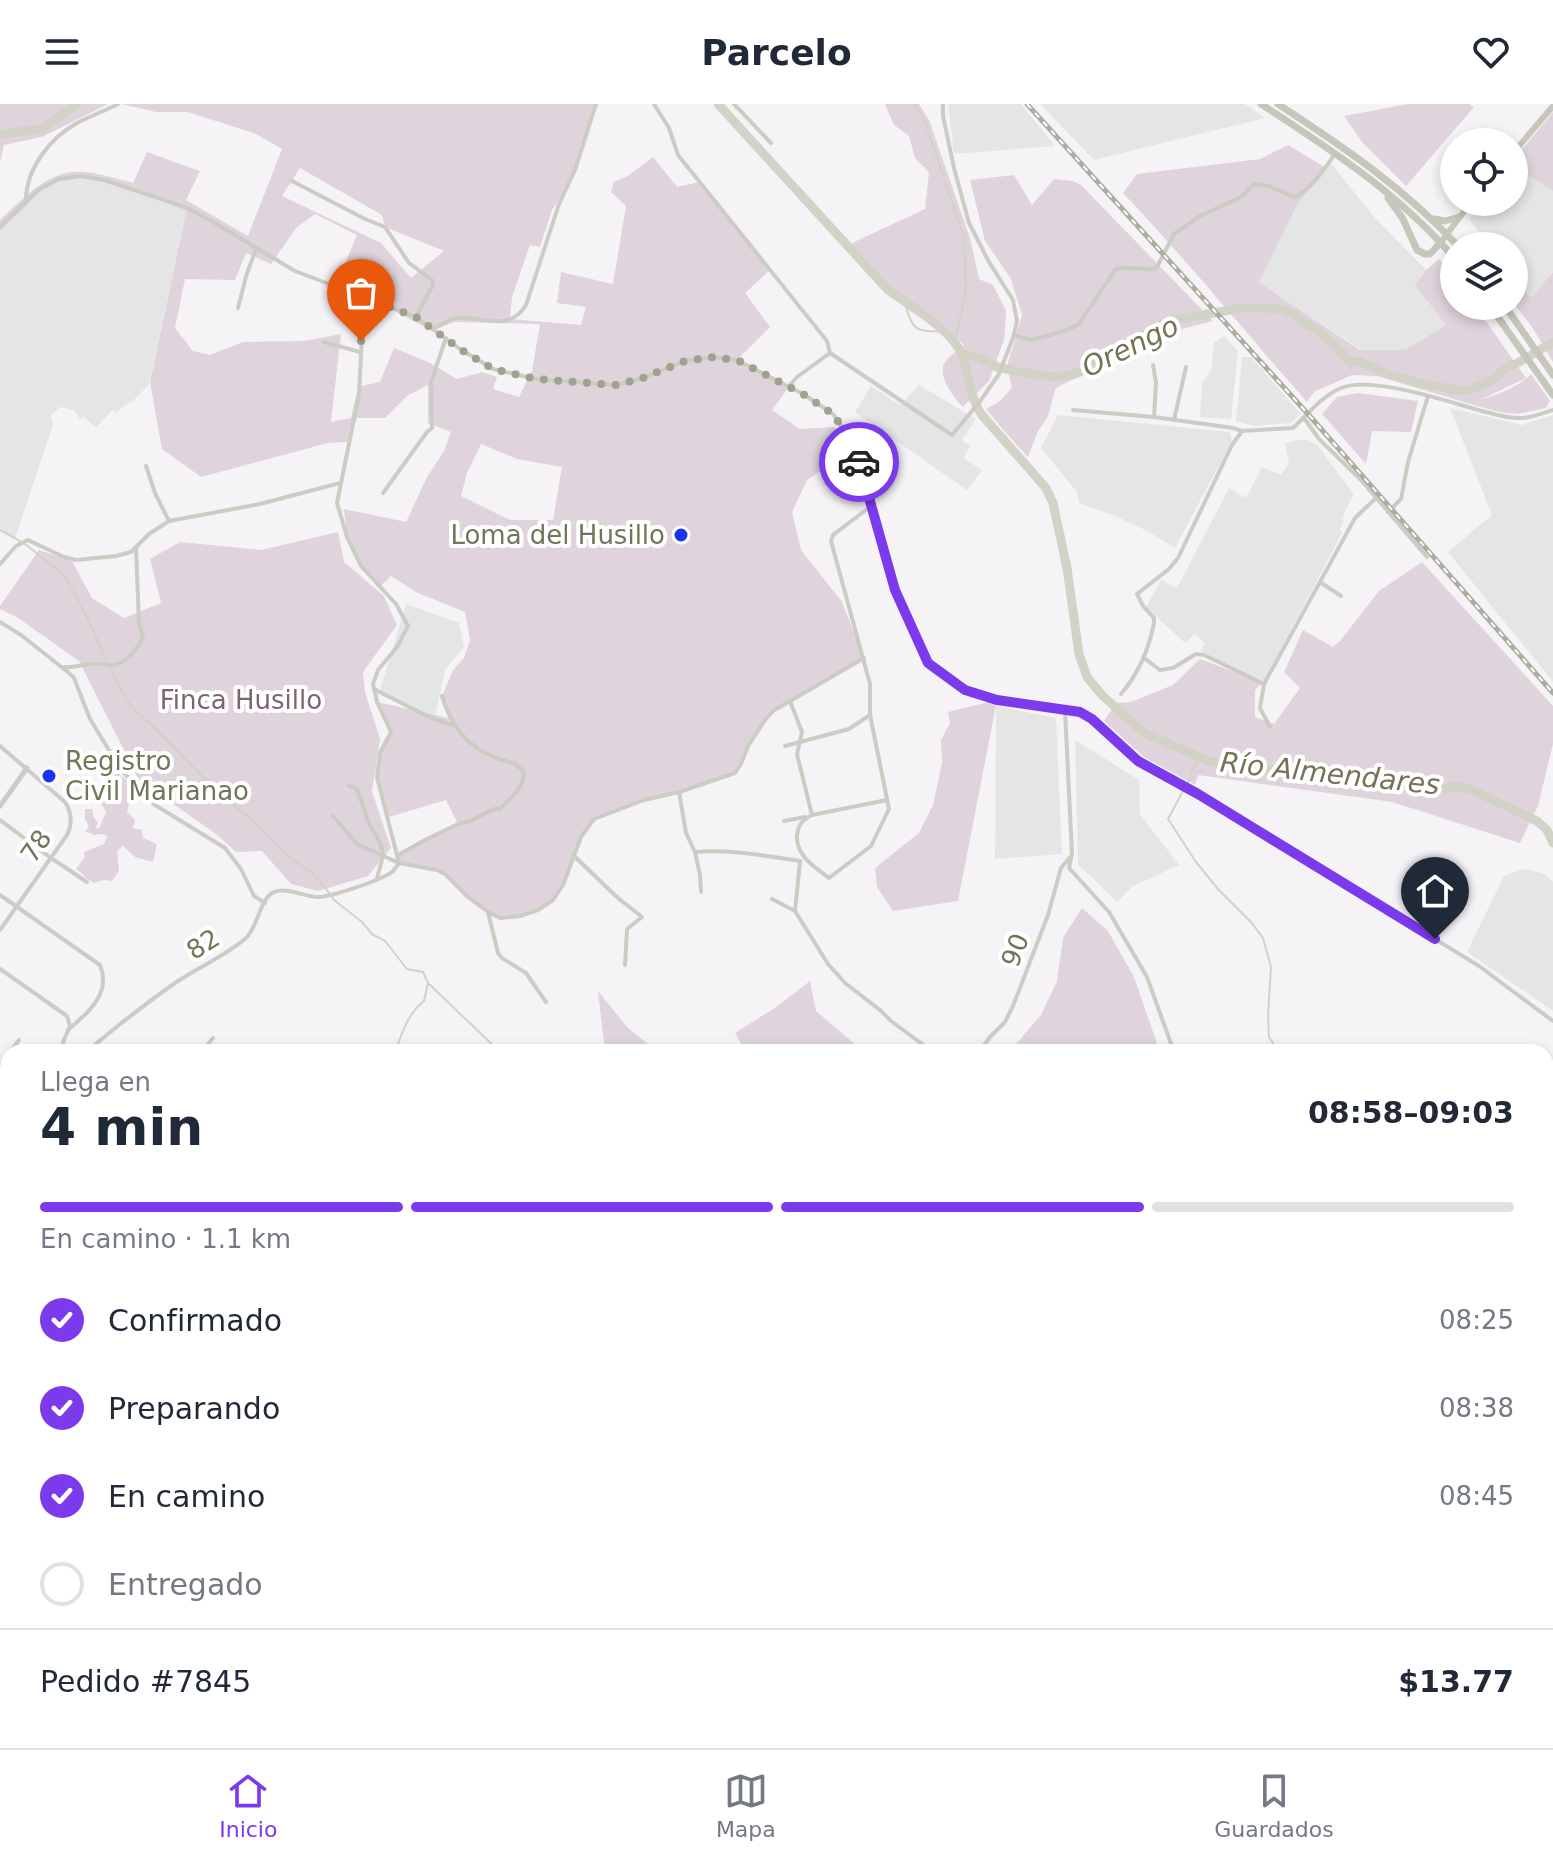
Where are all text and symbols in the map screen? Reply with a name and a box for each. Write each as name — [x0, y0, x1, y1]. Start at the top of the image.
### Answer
icon: menu — [40, 30, 84, 74]
icon: heart — [1469, 30, 1513, 74]
text: Parcelo — [701, 32, 852, 73]
map controls — [1440, 128, 1528, 320]
button: locate — [1440, 128, 1528, 216]
button: layers — [1440, 232, 1528, 320]
pin — [327, 259, 395, 341]
icon: bag — [339, 271, 383, 315]
water label: Orengo — [1077, 309, 1184, 384]
courier — [819, 422, 899, 502]
icon: car — [837, 440, 881, 484]
place label: Loma del Husillo — [450, 520, 665, 550]
marker: Loma del Husillo — [672, 526, 690, 544]
park label: Finca Husillo — [160, 685, 322, 715]
place label: Registro Civil Marianao — [65, 746, 249, 806]
water label: Río Almendares — [1218, 746, 1441, 801]
marker: Registro Civil Marianao — [40, 767, 58, 785]
street label: 78 — [14, 824, 58, 868]
pin — [1401, 857, 1469, 939]
icon: home — [1413, 869, 1457, 913]
street label: 82 — [181, 923, 225, 965]
street label: 90 — [995, 929, 1035, 971]
text: Llega en — [40, 1067, 151, 1097]
text: 08:58–09:03 — [1308, 1095, 1514, 1130]
text: 4 min — [40, 1097, 203, 1157]
text: En camino · 1.1 km — [40, 1224, 291, 1254]
icon: check — [40, 1298, 84, 1342]
text: Confirmado — [108, 1303, 282, 1338]
text: 08:25 — [1439, 1305, 1514, 1335]
icon: check — [40, 1386, 84, 1430]
text: Preparando — [108, 1391, 280, 1426]
text: 08:38 — [1439, 1393, 1514, 1423]
icon: check — [40, 1474, 84, 1518]
text: En camino — [108, 1479, 265, 1514]
text: 08:45 — [1439, 1481, 1514, 1511]
text: Entregado — [108, 1567, 263, 1602]
text: Pedido #7845 — [40, 1664, 251, 1699]
text: $13.77 — [1398, 1664, 1514, 1699]
tab: Inicio — [219, 1769, 277, 1842]
tab: Mapa — [716, 1769, 776, 1842]
tab: Guardados — [1214, 1769, 1334, 1842]

